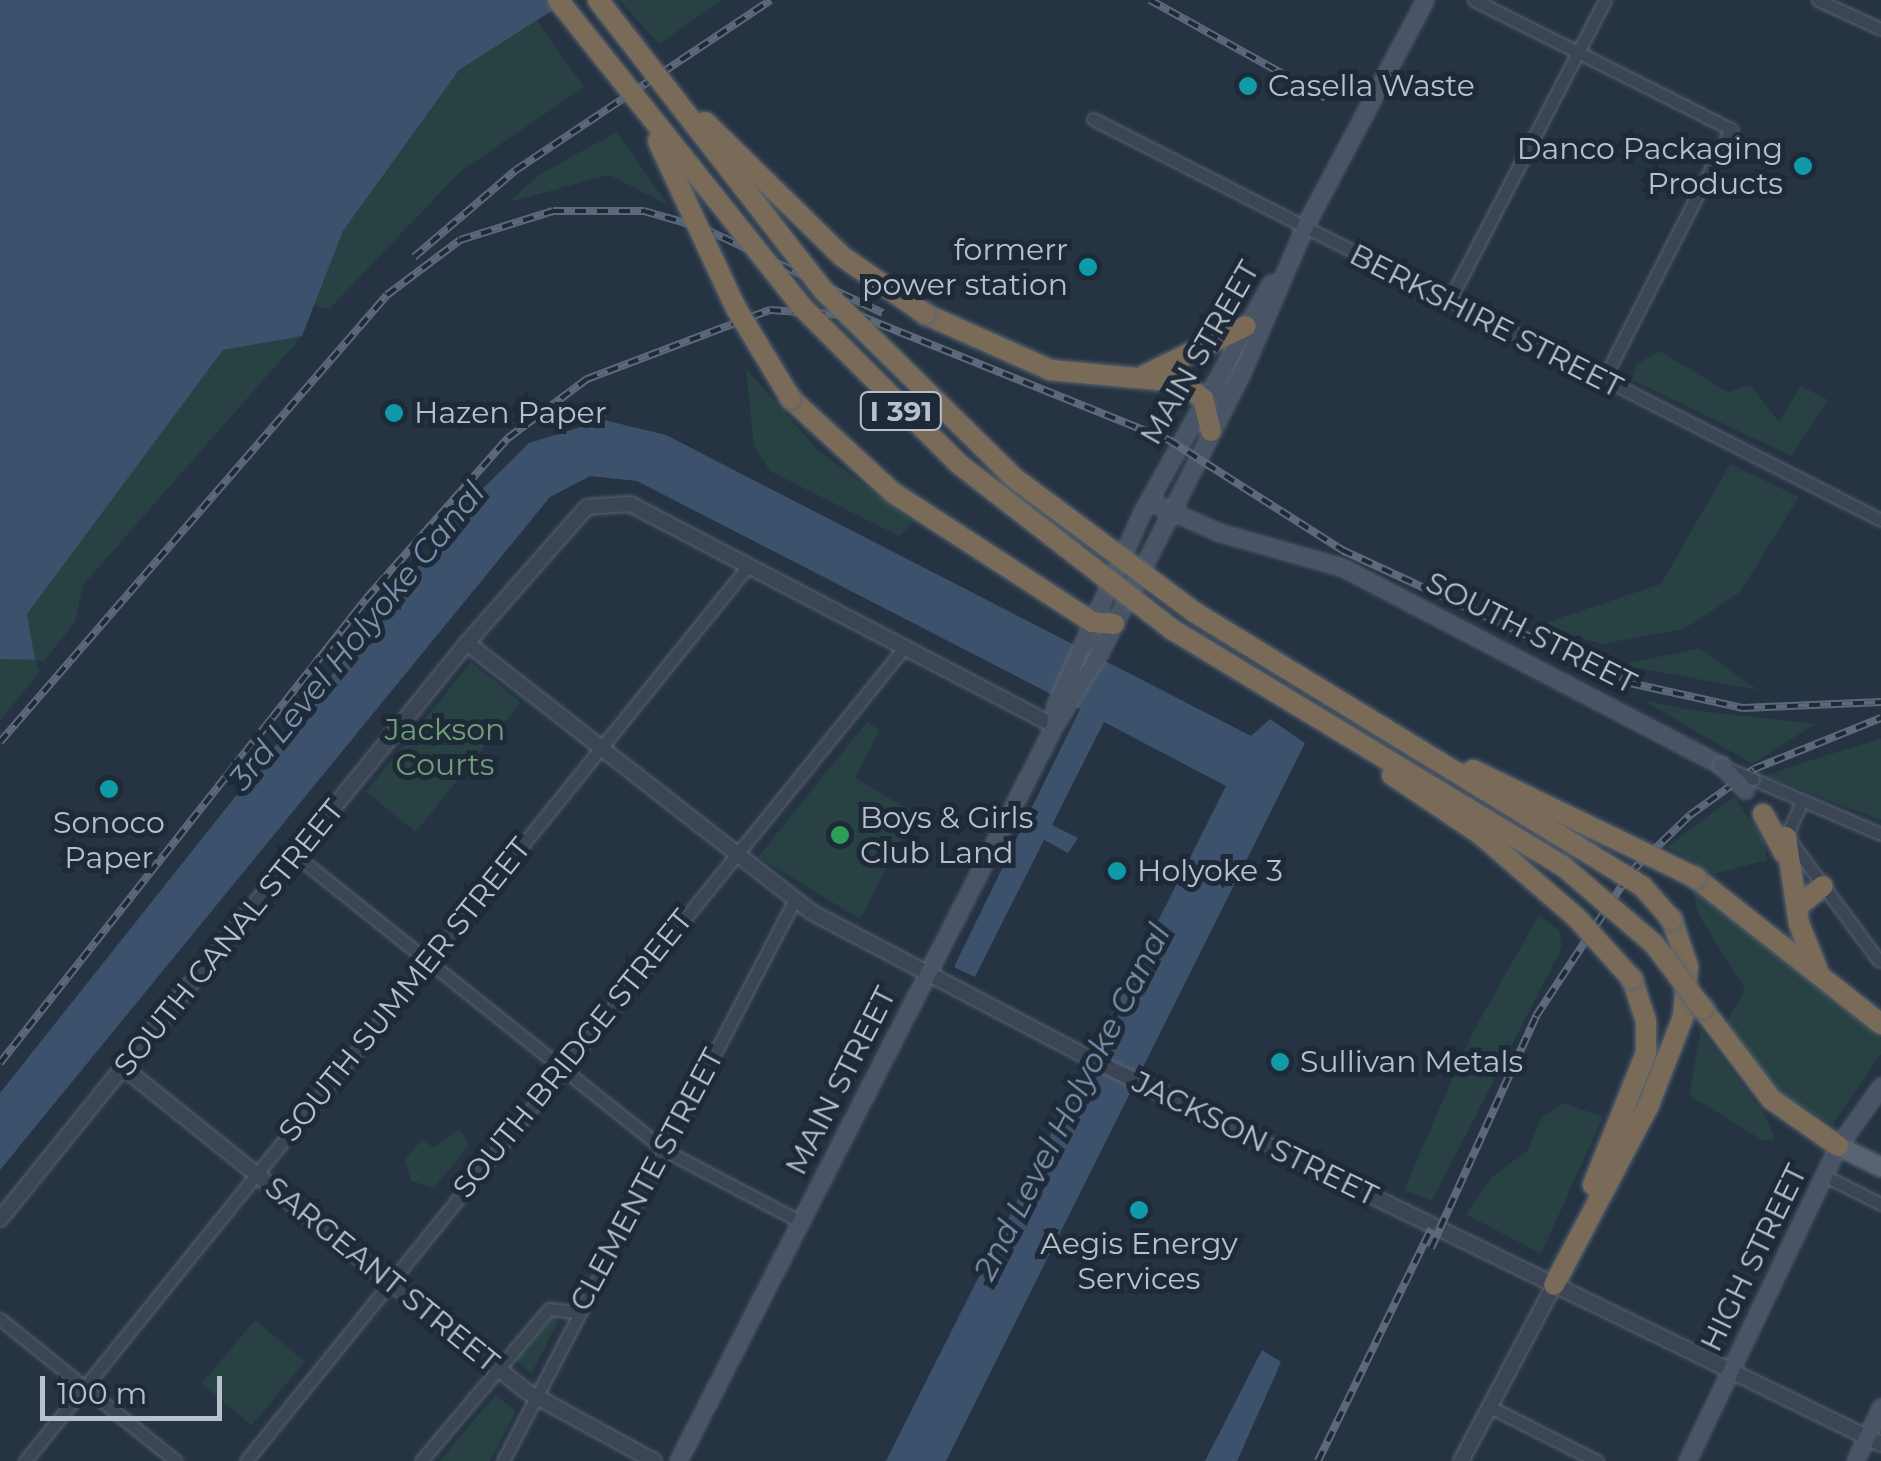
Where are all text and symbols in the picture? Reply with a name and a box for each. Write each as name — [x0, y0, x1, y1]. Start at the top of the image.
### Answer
place label: Casella Waste — [1268, 68, 1475, 104]
marker: Casella Waste — [1237, 75, 1259, 97]
place label: Danco Packaging Products — [1517, 131, 1783, 202]
marker: Danco Packaging Products — [1792, 155, 1814, 177]
place label: formerr power station — [862, 232, 1068, 302]
street label: BERKSHIRE STREET — [1344, 237, 1628, 405]
street label: MAIN STREET — [1133, 255, 1267, 451]
marker: formerr power station — [1077, 256, 1099, 278]
road number: I 391 — [858, 388, 944, 434]
place label: Hazen Paper — [414, 395, 607, 431]
marker: Hazen Paper — [383, 402, 405, 424]
water label: 3rd Level Holyoke Canal — [221, 474, 493, 798]
street label: SOUTH STREET — [1420, 565, 1642, 701]
park label: Jackson Courts — [385, 712, 505, 782]
marker: Sonoco Paper — [98, 778, 120, 800]
street label: SOUTH CANAL STREET — [107, 793, 351, 1083]
place label: Boys & Girls Club Land — [860, 800, 1033, 870]
place label: Sonoco Paper — [53, 805, 165, 876]
marker: Boys & Girls Club Land — [829, 824, 851, 846]
street label: SOUTH SUMMER STREET — [271, 831, 539, 1149]
place label: Holyoke 3 — [1137, 853, 1283, 889]
marker: Holyoke 3 — [1106, 860, 1128, 882]
street label: SOUTH BRIDGE STREET — [446, 903, 700, 1205]
water label: 2nd Level Holyoke Canal — [965, 918, 1179, 1286]
street label: MAIN STREET — [778, 981, 904, 1181]
street label: CLEMENTE STREET — [563, 1043, 731, 1317]
place label: Sullivan Metals — [1300, 1044, 1523, 1080]
marker: Sullivan Metals — [1269, 1051, 1291, 1073]
street label: JACKSON STREET — [1127, 1064, 1383, 1214]
street label: HIGH STREET — [1693, 1159, 1815, 1357]
street label: SARGEANT STREET — [258, 1170, 506, 1380]
marker: Aegis Energy Services — [1128, 1199, 1150, 1221]
place label: Aegis Energy Services — [1040, 1226, 1238, 1296]
scale bar — [45, 1356, 228, 1418]
text: 100 m — [57, 1375, 147, 1412]

